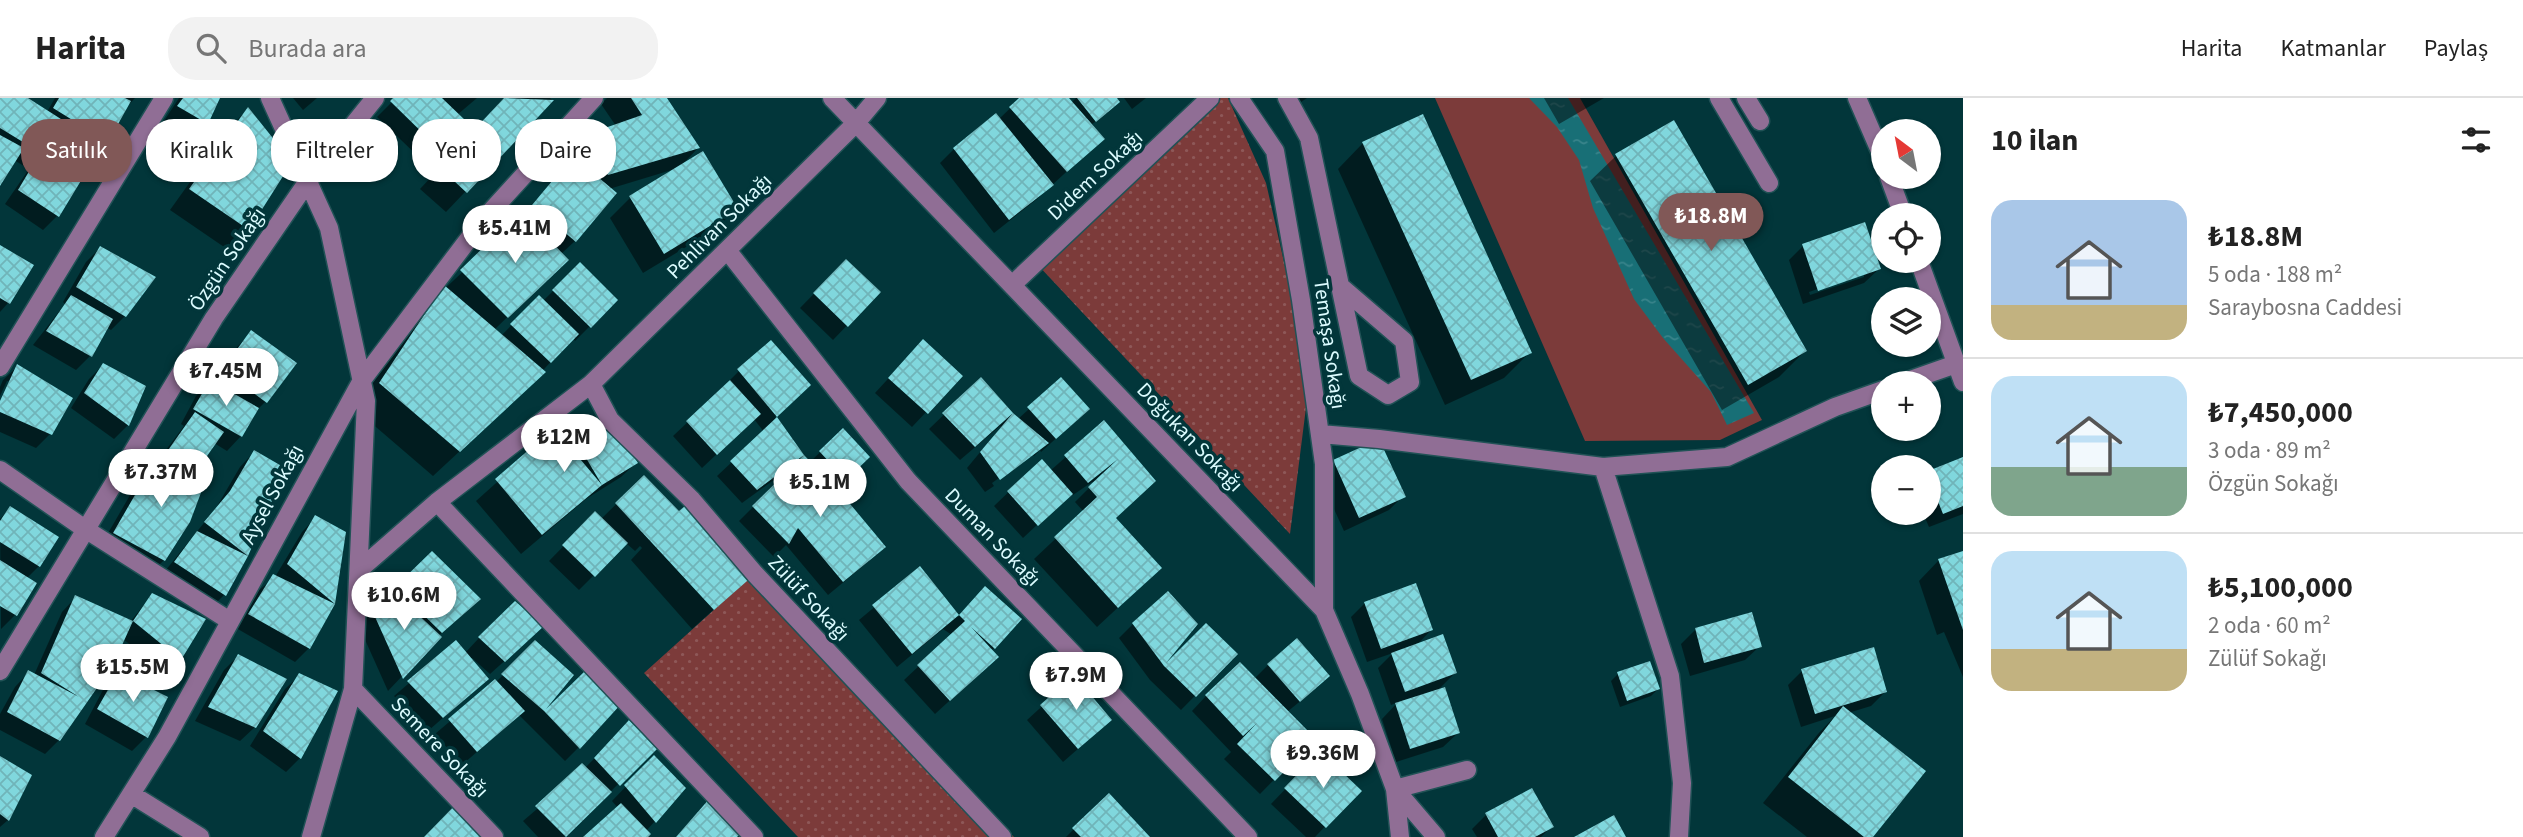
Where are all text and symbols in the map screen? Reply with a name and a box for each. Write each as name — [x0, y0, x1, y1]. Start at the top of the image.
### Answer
search box — [168, 17, 658, 80]
text: Harita — [35, 25, 126, 72]
icon: search — [192, 29, 230, 67]
text: Burada ara — [248, 30, 367, 67]
text: Harita — [2181, 31, 2242, 66]
text: Katmanlar — [2280, 31, 2386, 66]
text: Paylaş — [2424, 31, 2488, 66]
chip: Satılık — [21, 119, 132, 182]
chip: Kiralık — [146, 119, 257, 182]
chip: Filtreler — [271, 119, 398, 182]
chip: Yeni — [412, 119, 501, 182]
chip: Daire — [515, 119, 616, 182]
north arrow — [1871, 119, 1941, 189]
map controls — [1871, 119, 1941, 525]
text: 10 ilan — [1991, 119, 2079, 162]
icon: filters — [2457, 121, 2495, 159]
street label: Didem Sokağı — [1041, 123, 1149, 227]
street label: Pehlivan Sokağı — [659, 166, 779, 286]
pin: ₺18.8M — [1654, 194, 1768, 253]
text: ₺18.8M — [1674, 199, 1748, 232]
street label: Özgün Sokağı — [181, 201, 273, 317]
button: locate — [1871, 203, 1941, 273]
pin: ₺5.41M — [458, 206, 572, 265]
text: ₺5.41M — [478, 211, 552, 244]
text: ₺18.8M — [2208, 215, 2303, 258]
icon: home — [2047, 228, 2131, 312]
text: 5 oda · 188 m² — [2208, 258, 2342, 291]
street label: Temaşa Sokağı — [1306, 277, 1354, 411]
button: layers — [1871, 287, 1941, 357]
text: Saraybosna Caddesi — [2208, 291, 2402, 324]
pin: ₺7.45M — [169, 348, 283, 408]
text: ₺7.45M — [189, 354, 263, 387]
button: + — [1871, 371, 1941, 441]
street label: Doğukan Sokağı — [1130, 376, 1250, 498]
text: ₺7,450,000 — [2208, 391, 2353, 434]
icon: home — [2047, 404, 2131, 488]
pin: ₺12M — [523, 414, 605, 474]
text: ₺12M — [537, 420, 591, 453]
text: 3 oda · 89 m² — [2208, 434, 2331, 467]
street label: Aysel Sokağı — [233, 439, 311, 549]
pin: ₺7.37M — [104, 450, 218, 509]
text: ₺7.37M — [124, 455, 198, 488]
button: − — [1871, 455, 1941, 525]
pin: ₺5.1M — [771, 460, 869, 519]
text: ₺5.1M — [790, 465, 850, 498]
text: Özgün Sokağı — [2208, 467, 2339, 500]
street label: Duman Sokağı — [938, 481, 1048, 593]
street label: Zülüf Sokağı — [761, 548, 857, 648]
text: ₺5,100,000 — [2208, 566, 2353, 609]
pin: ₺10.6M — [347, 573, 461, 632]
text: ₺10.6M — [367, 578, 441, 611]
icon: home — [2047, 579, 2131, 663]
text: 2 oda · 60 m² — [2208, 609, 2331, 642]
text: Zülüf Sokağı — [2208, 642, 2327, 675]
pin: ₺15.5M — [76, 644, 190, 704]
text: ₺15.5M — [96, 650, 170, 683]
pin: ₺7.9M — [1027, 652, 1125, 712]
text: ₺7.9M — [1046, 658, 1106, 691]
street label: Semere Sokağı — [384, 690, 496, 804]
pin: ₺9.36M — [1266, 730, 1380, 790]
text: ₺9.36M — [1286, 736, 1360, 769]

